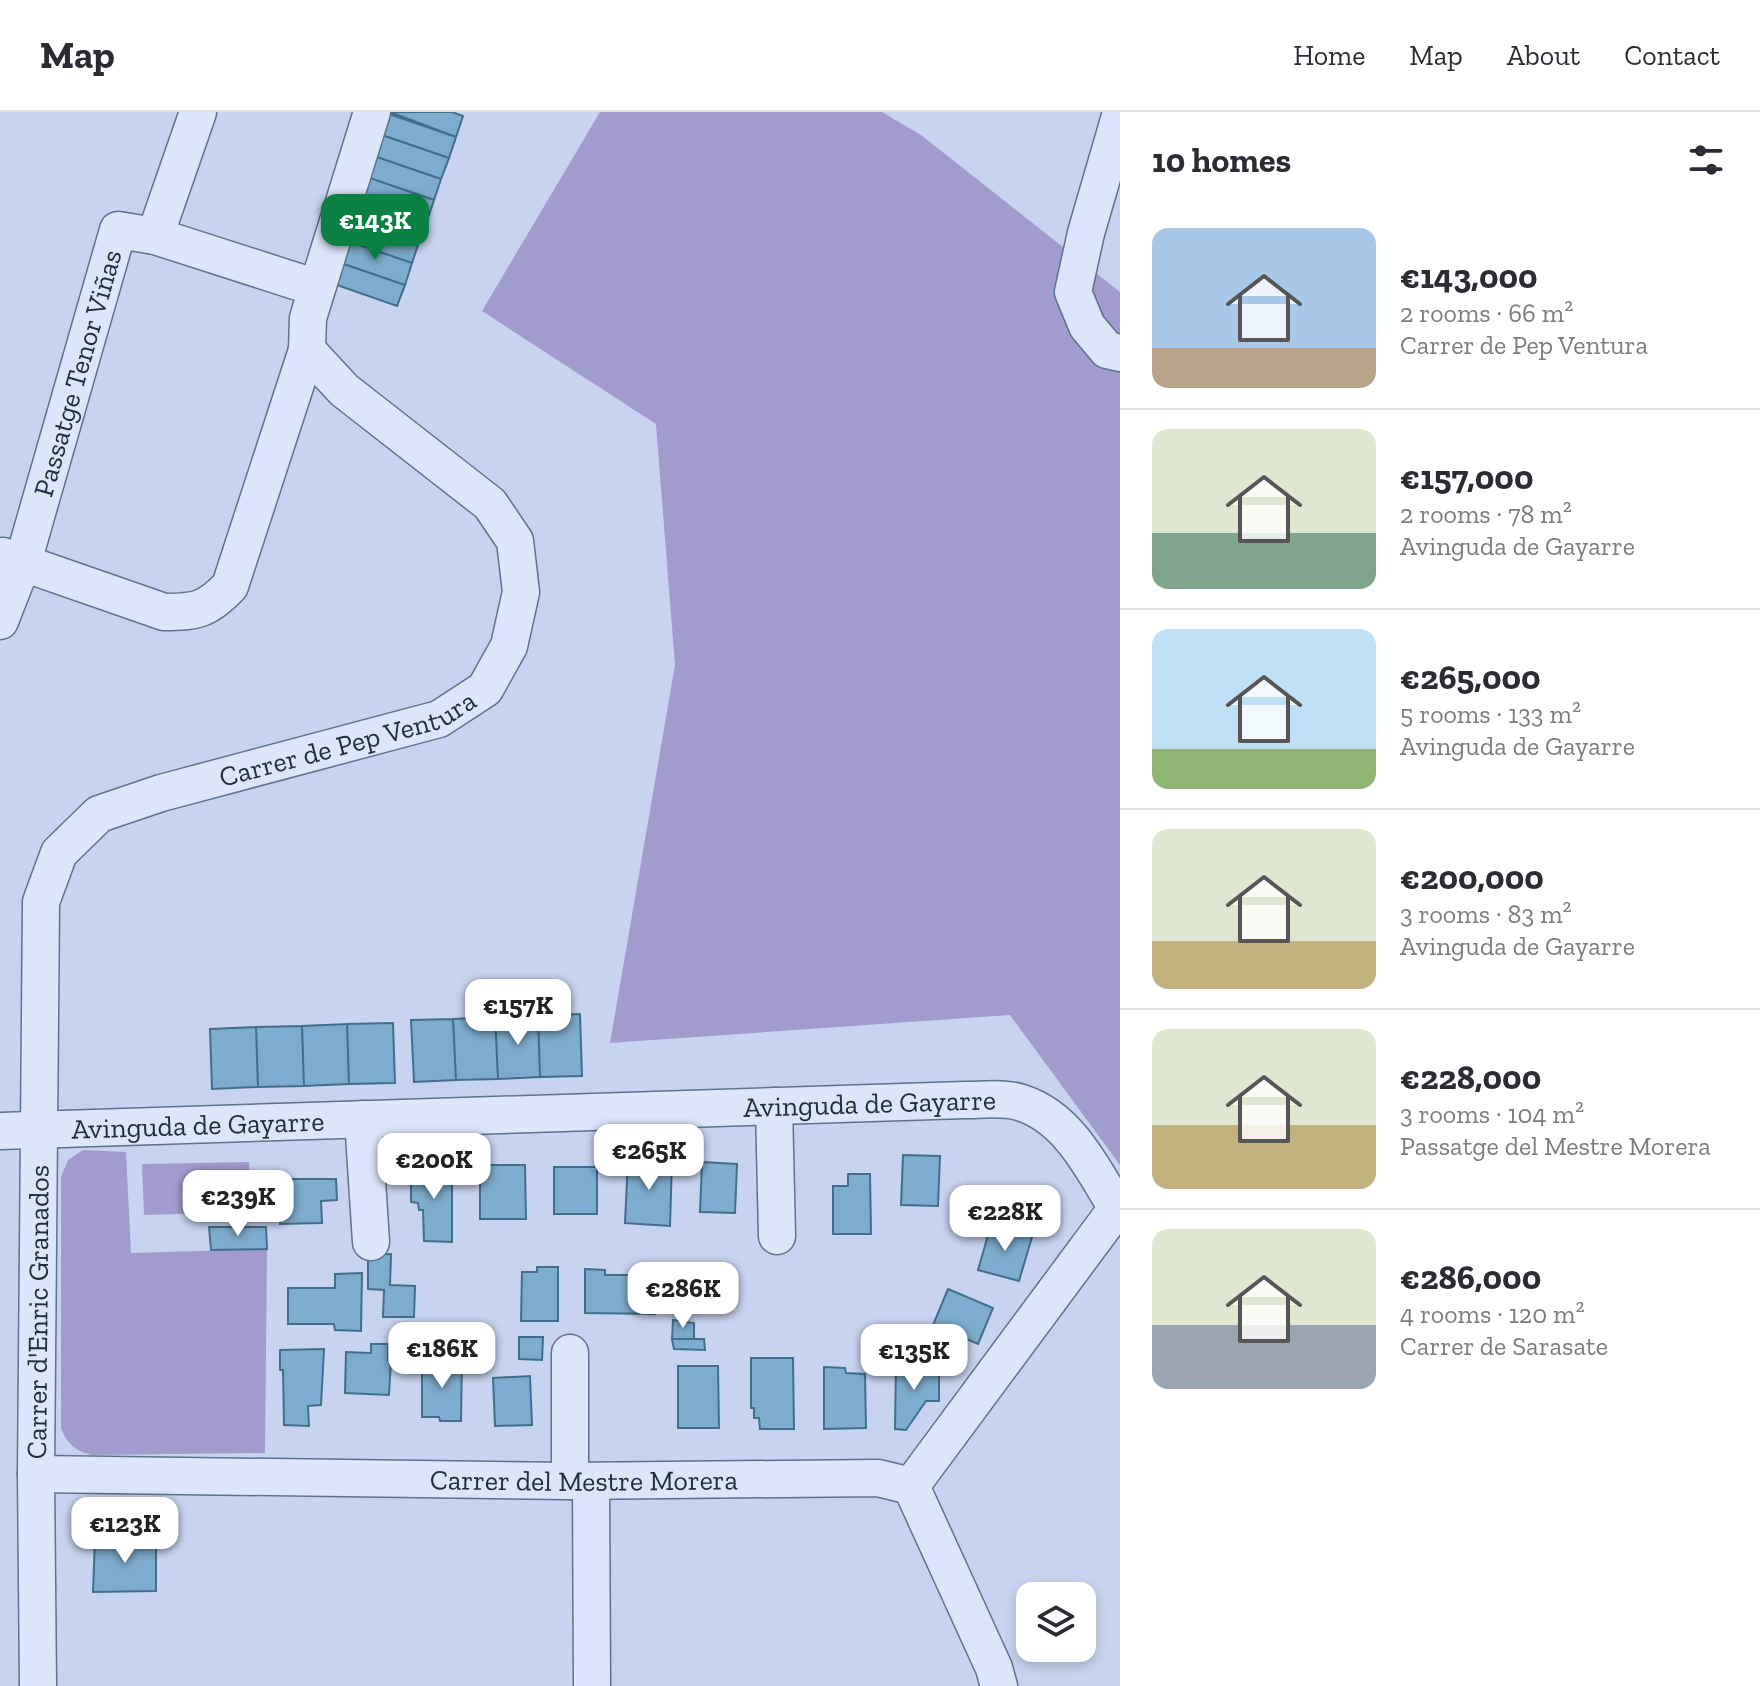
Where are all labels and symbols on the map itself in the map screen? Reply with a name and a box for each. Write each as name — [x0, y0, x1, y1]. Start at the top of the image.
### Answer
pin: €143K — [319, 194, 431, 262]
street label: Passatge Tenor Viñas — [26, 246, 128, 500]
street label: Carrer de Pep Ventura — [216, 683, 482, 793]
pin: €157K — [462, 979, 574, 1047]
street label: Avinguda de Gayarre — [743, 1083, 996, 1124]
street label: Avinguda de Gayarre — [71, 1104, 325, 1145]
pin: €265K — [593, 1124, 705, 1192]
pin: €200K — [378, 1133, 490, 1201]
street label: Carrer d'Enric Granados — [20, 1165, 55, 1459]
pin: €239K — [182, 1170, 294, 1238]
pin: €228K — [949, 1185, 1061, 1253]
pin: €286K — [627, 1262, 739, 1330]
pin: €186K — [386, 1322, 498, 1390]
pin: €135K — [858, 1324, 970, 1392]
street label: Carrer del Mestre Morera — [430, 1463, 739, 1498]
pin: €123K — [69, 1497, 181, 1565]

